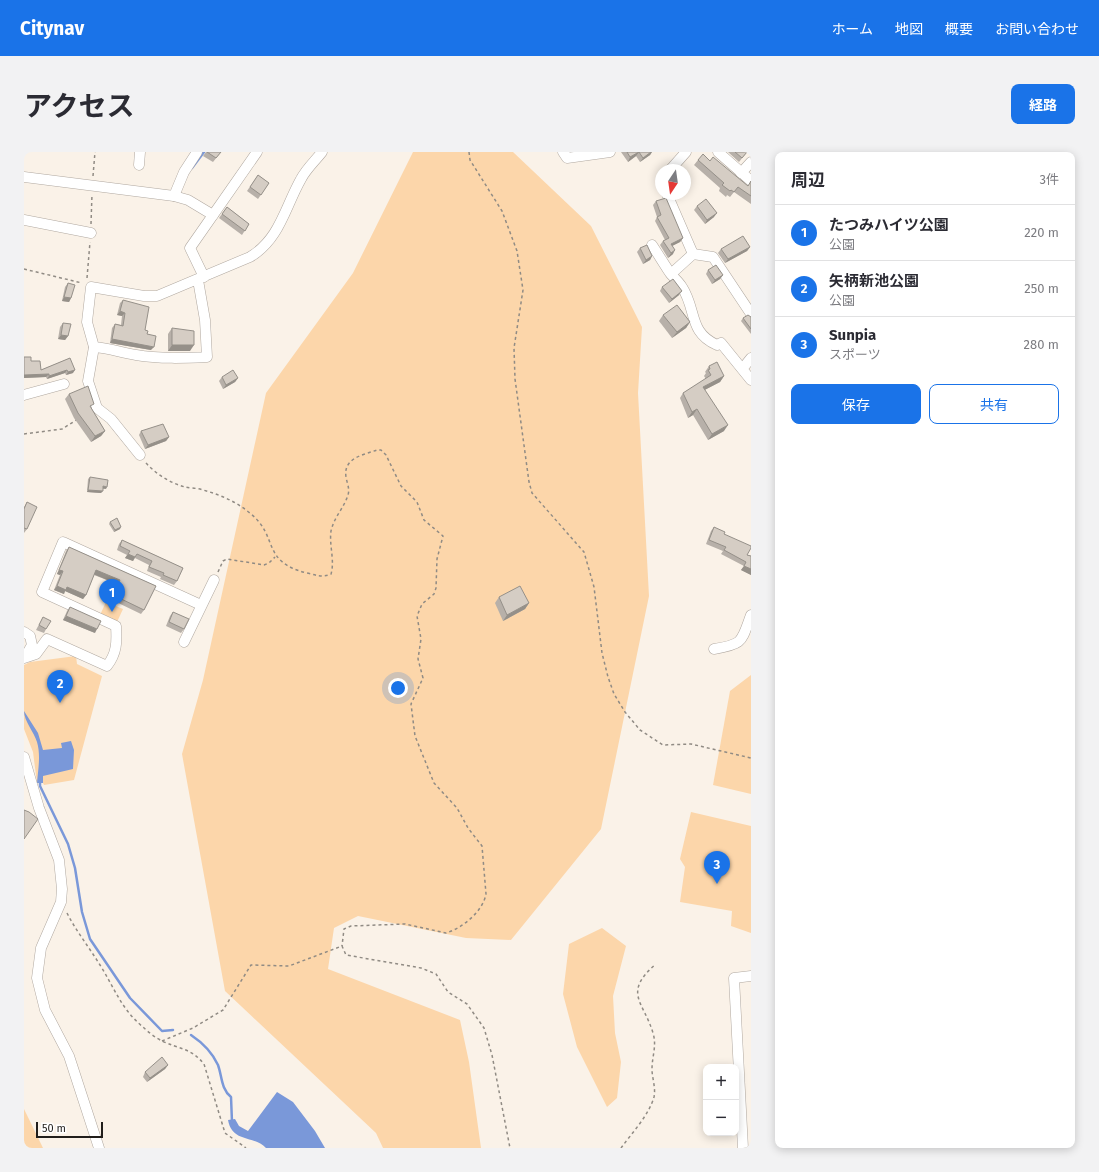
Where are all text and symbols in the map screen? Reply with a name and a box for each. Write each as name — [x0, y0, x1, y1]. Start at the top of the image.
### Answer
text: Citynav — [20, 17, 84, 40]
text: ホーム — [831, 21, 873, 38]
text: 地図 — [895, 21, 923, 38]
text: 概要 — [945, 21, 973, 38]
text: お問い合わせ — [995, 21, 1079, 38]
button: 経路 — [1011, 84, 1075, 124]
text: アクセス — [24, 90, 135, 123]
north arrow — [655, 164, 691, 200]
text: 周辺 — [791, 170, 825, 191]
text: 3件 — [1040, 172, 1059, 187]
text: たつみハイツ公園 — [829, 216, 949, 234]
text: 1 — [801, 225, 807, 240]
text: 220 m — [1024, 225, 1059, 240]
text: 公園 — [829, 237, 855, 252]
text: 矢柄新池公園 — [829, 272, 919, 290]
text: 2 — [801, 281, 807, 296]
text: 250 m — [1024, 281, 1059, 296]
text: 公園 — [829, 293, 855, 308]
text: Sunpia — [829, 326, 876, 344]
text: 3 — [801, 337, 807, 352]
text: 280 m — [1024, 337, 1059, 352]
text: スポーツ — [829, 347, 881, 362]
button: 保存 — [791, 384, 921, 424]
button: 共有 — [929, 384, 1059, 424]
pin: 1 — [99, 579, 125, 612]
pin: 2 — [47, 670, 73, 703]
your location — [388, 678, 408, 698]
pin: 3 — [704, 851, 730, 884]
map controls — [703, 1064, 739, 1136]
button: + — [703, 1064, 739, 1100]
button: − — [703, 1100, 739, 1136]
scale bar — [36, 1120, 103, 1139]
text: 50 m — [42, 1122, 66, 1135]

